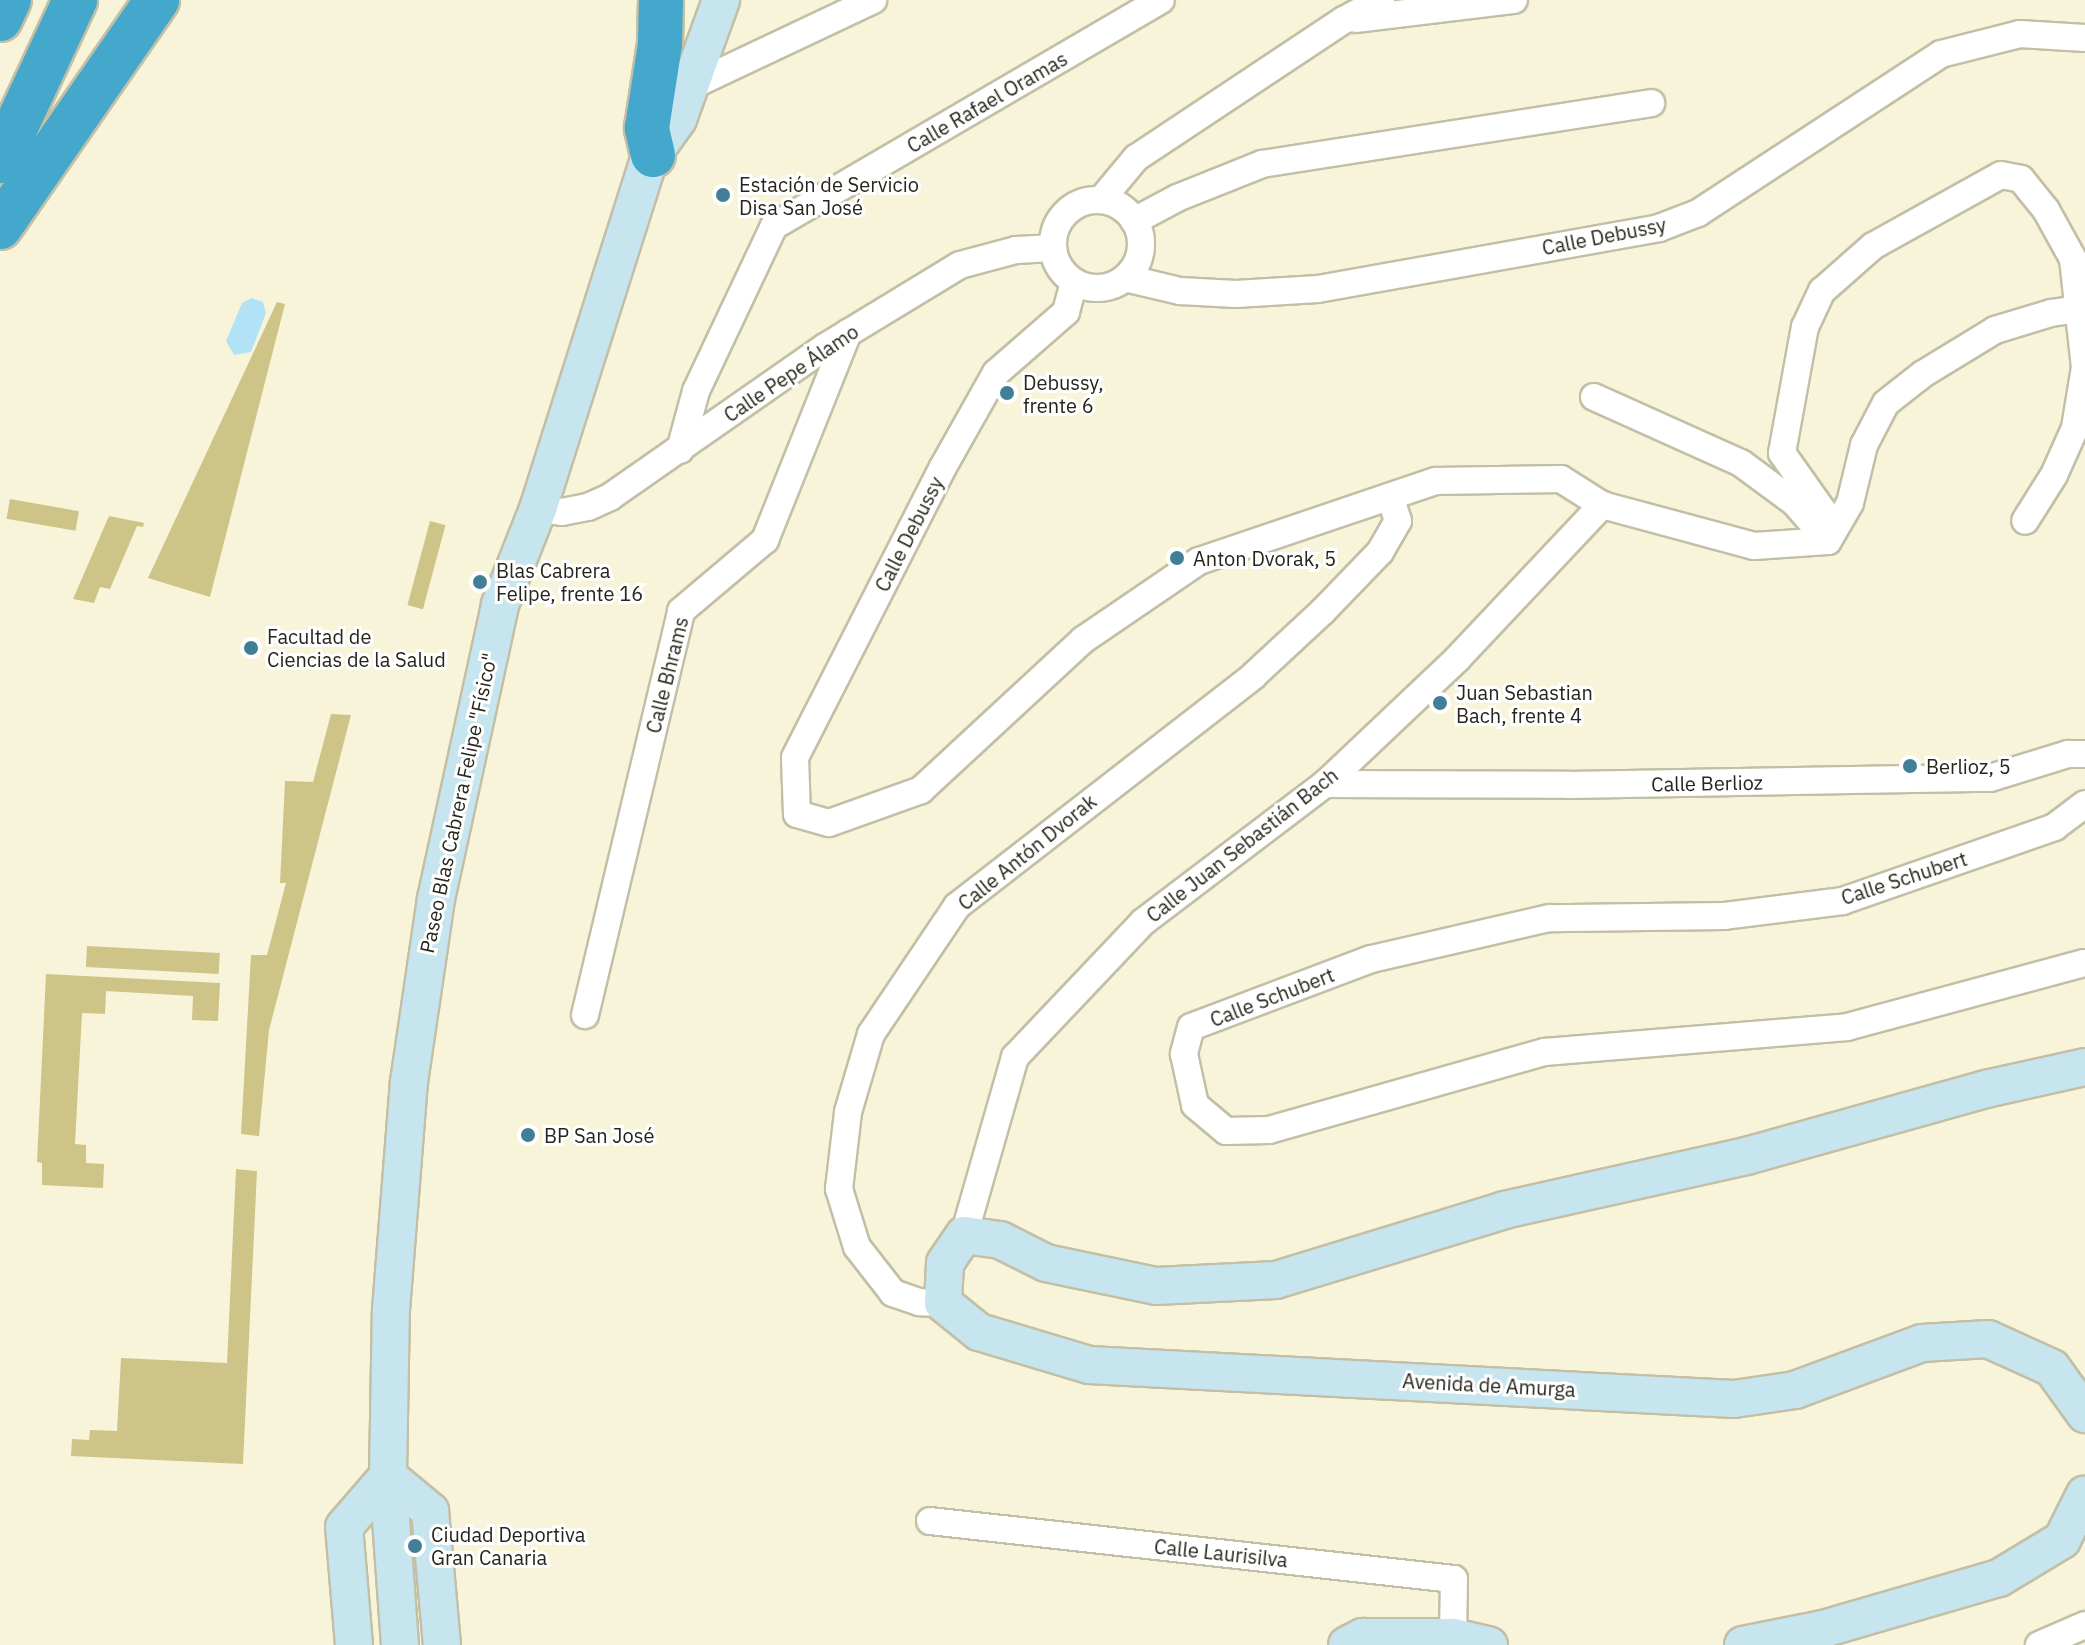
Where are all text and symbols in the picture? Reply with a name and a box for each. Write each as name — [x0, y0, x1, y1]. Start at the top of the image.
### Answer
street label: Calle Rafael Oramas — [903, 46, 1071, 158]
place label: Estación de Servicio Disa San José — [739, 172, 919, 219]
marker: Estación de Servicio Disa San José — [714, 186, 732, 204]
street label: Calle Debussy — [1540, 212, 1668, 260]
street label: Calle Pepe Álamo — [719, 319, 863, 427]
place label: Debussy, frente 6 — [1023, 370, 1104, 417]
marker: Debussy, frente 6 — [998, 384, 1016, 402]
street label: Calle Debussy — [870, 472, 948, 596]
place label: Anton Dvorak, 5 — [1193, 546, 1336, 570]
marker: Anton Dvorak, 5 — [1168, 549, 1186, 567]
place label: Blas Cabrera Felipe, frente 16 — [496, 558, 643, 605]
marker: Blas Cabrera Felipe, frente 16 — [471, 573, 489, 591]
street label: Calle Bhrams — [641, 614, 693, 736]
place label: Facultad de Ciencias de la Salud — [267, 624, 446, 671]
marker: Facultad de Ciencias de la Salud — [242, 639, 260, 657]
street label: Paseo Blas Cabrera Felipe "Físico" — [414, 651, 502, 955]
place label: Juan Sebastian Bach, frente 4 — [1456, 680, 1593, 727]
marker: Juan Sebastian Bach, frente 4 — [1431, 694, 1449, 712]
place label: Berlioz, 5 — [1926, 754, 2011, 778]
marker: Berlioz, 5 — [1901, 757, 1919, 775]
street label: Calle Juan Sebastián Bach — [1142, 763, 1342, 927]
street label: Calle Berlioz — [1651, 770, 1763, 796]
street label: Calle Antón Dvorak — [953, 789, 1101, 915]
street label: Calle Schubert — [1838, 846, 1970, 910]
street label: Calle Schubert — [1207, 962, 1337, 1032]
place label: BP San José — [544, 1123, 654, 1147]
marker: BP San José — [519, 1126, 537, 1144]
street label: Avenida de Amurga — [1402, 1368, 1576, 1402]
place label: Ciudad Deportiva Gran Canaria — [431, 1522, 585, 1569]
street label: Calle Laurisilva — [1153, 1534, 1289, 1572]
marker: Ciudad Deportiva Gran Canaria — [406, 1537, 424, 1555]

